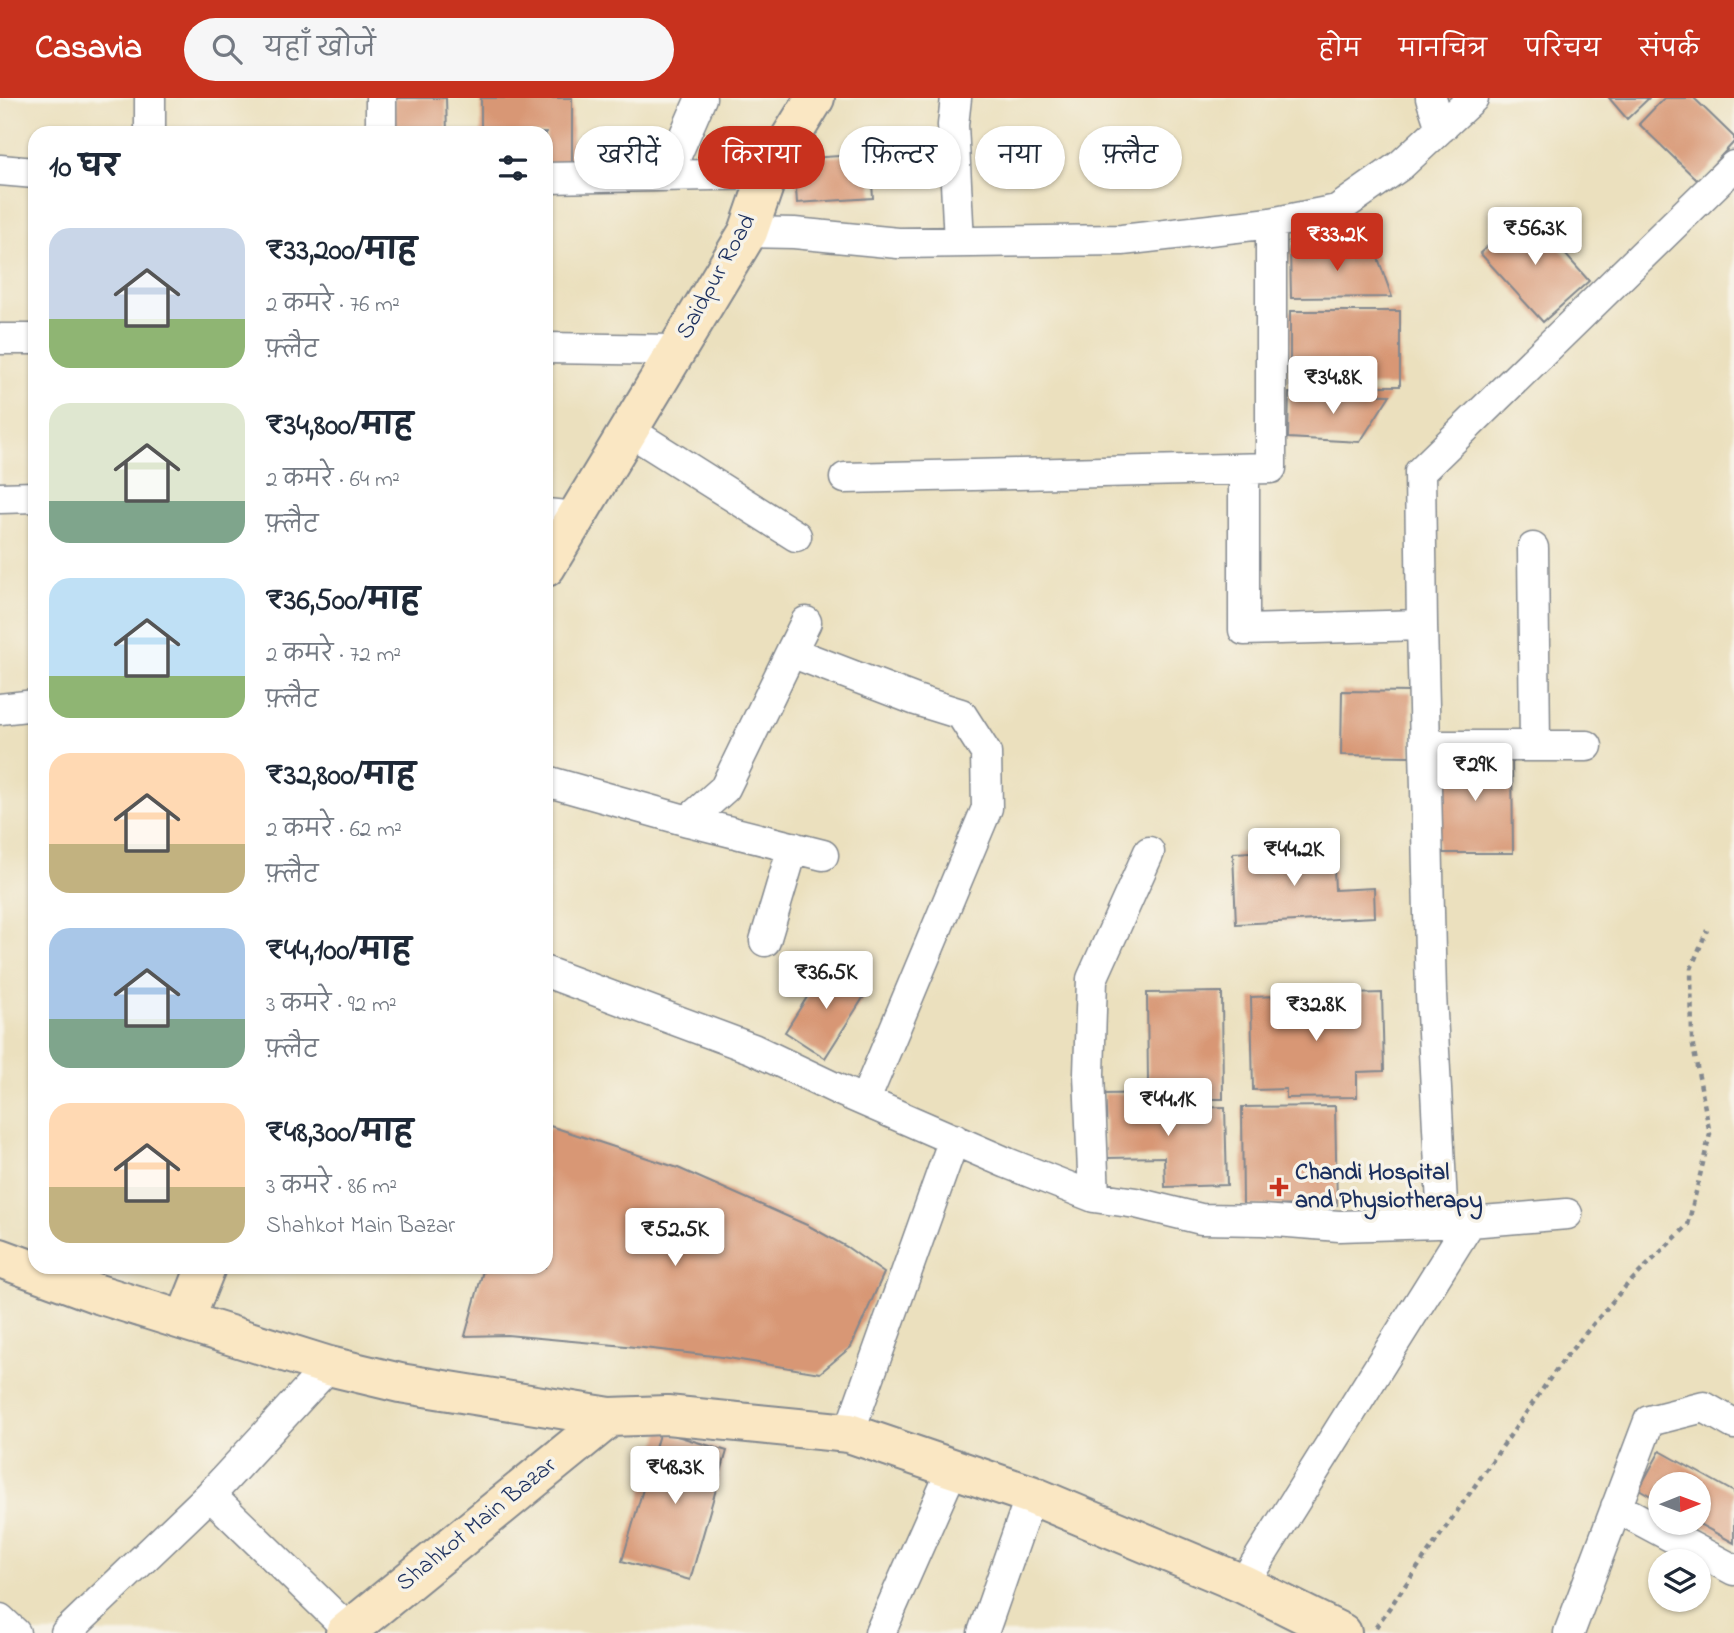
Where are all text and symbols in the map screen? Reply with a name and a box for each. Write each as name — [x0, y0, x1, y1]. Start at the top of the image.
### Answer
search box — [184, 18, 674, 81]
text: Casavia — [35, 25, 142, 73]
icon: search — [208, 30, 246, 68]
text: यहाँ खोजें — [264, 31, 376, 69]
text: होम — [1318, 33, 1361, 68]
text: मानचित्र — [1399, 33, 1487, 68]
text: परिचय — [1525, 33, 1601, 68]
text: संपर्क — [1639, 33, 1699, 68]
chip: खरीदें — [574, 126, 684, 189]
chip: किराया — [698, 126, 825, 189]
chip: फ़िल्टर — [839, 126, 961, 189]
chip: नया — [975, 126, 1065, 189]
chip: फ़्लैट — [1079, 126, 1182, 189]
text: 10 घर — [49, 147, 119, 191]
icon: filters — [494, 149, 532, 187]
street label: Saidpur Road — [668, 207, 766, 346]
pin: ₹56.3K — [1478, 208, 1592, 267]
text: ₹56.3K — [1504, 213, 1566, 246]
pin: ₹33.2K — [1280, 214, 1394, 273]
text: ₹33.2K — [1307, 219, 1367, 252]
text: ₹33,200/माह — [266, 230, 417, 274]
icon: home — [105, 256, 189, 340]
text: 2 कमरे · 76 m² — [266, 289, 400, 322]
text: फ़्लैट — [266, 335, 318, 368]
pin: ₹34.8K — [1276, 356, 1390, 416]
text: ₹34.8K — [1304, 362, 1362, 395]
text: ₹34,800/माह — [266, 405, 413, 449]
icon: home — [105, 431, 189, 515]
text: 2 कमरे · 64 m² — [266, 464, 400, 497]
text: फ़्लैट — [266, 510, 318, 543]
text: ₹36,500/माह — [266, 580, 420, 624]
icon: home — [105, 606, 189, 690]
text: 2 कमरे · 72 m² — [266, 639, 401, 672]
text: फ़्लैट — [266, 685, 318, 718]
pin: ₹29K — [1434, 744, 1516, 803]
text: ₹29K — [1453, 749, 1497, 782]
text: ₹32,800/माह — [266, 755, 416, 799]
icon: home — [105, 781, 189, 865]
text: 2 कमरे · 62 m² — [266, 814, 402, 847]
pin: ₹44.2K — [1237, 828, 1351, 888]
text: ₹44.2K — [1264, 834, 1324, 867]
text: फ़्लैट — [266, 860, 318, 893]
text: ₹44,100/माह — [266, 930, 411, 974]
pin: ₹36.5K — [769, 951, 883, 1011]
icon: home — [105, 956, 189, 1040]
text: ₹36.5K — [795, 957, 857, 990]
pin: ₹32.8K — [1259, 984, 1373, 1043]
text: 3 कमरे · 92 m² — [266, 989, 397, 1022]
text: ₹32.8K — [1286, 989, 1346, 1022]
text: फ़्लैट — [266, 1035, 318, 1068]
pin: ₹44.1K — [1111, 1079, 1225, 1138]
text: ₹44.1K — [1140, 1084, 1196, 1117]
text: ₹48,300/माह — [266, 1112, 413, 1156]
icon: home — [105, 1131, 189, 1215]
place label: Chandi Hospital and Physiotherapy — [1295, 1156, 1483, 1220]
text: 3 कमरे · 86 m² — [266, 1171, 397, 1204]
marker: Chandi Hospital and Physiotherapy — [1269, 1177, 1289, 1197]
pin: ₹52.5K — [618, 1208, 732, 1268]
text: Shahkot Main Bazar — [266, 1210, 455, 1243]
text: ₹52.5K — [641, 1214, 709, 1247]
pin: ₹48.3K — [618, 1446, 732, 1506]
street label: Shahkot Main Bazar — [389, 1449, 565, 1601]
text: ₹48.3K — [646, 1452, 704, 1485]
north arrow — [1648, 1472, 1712, 1535]
map controls — [1648, 1472, 1711, 1612]
button: layers — [1648, 1549, 1711, 1612]

